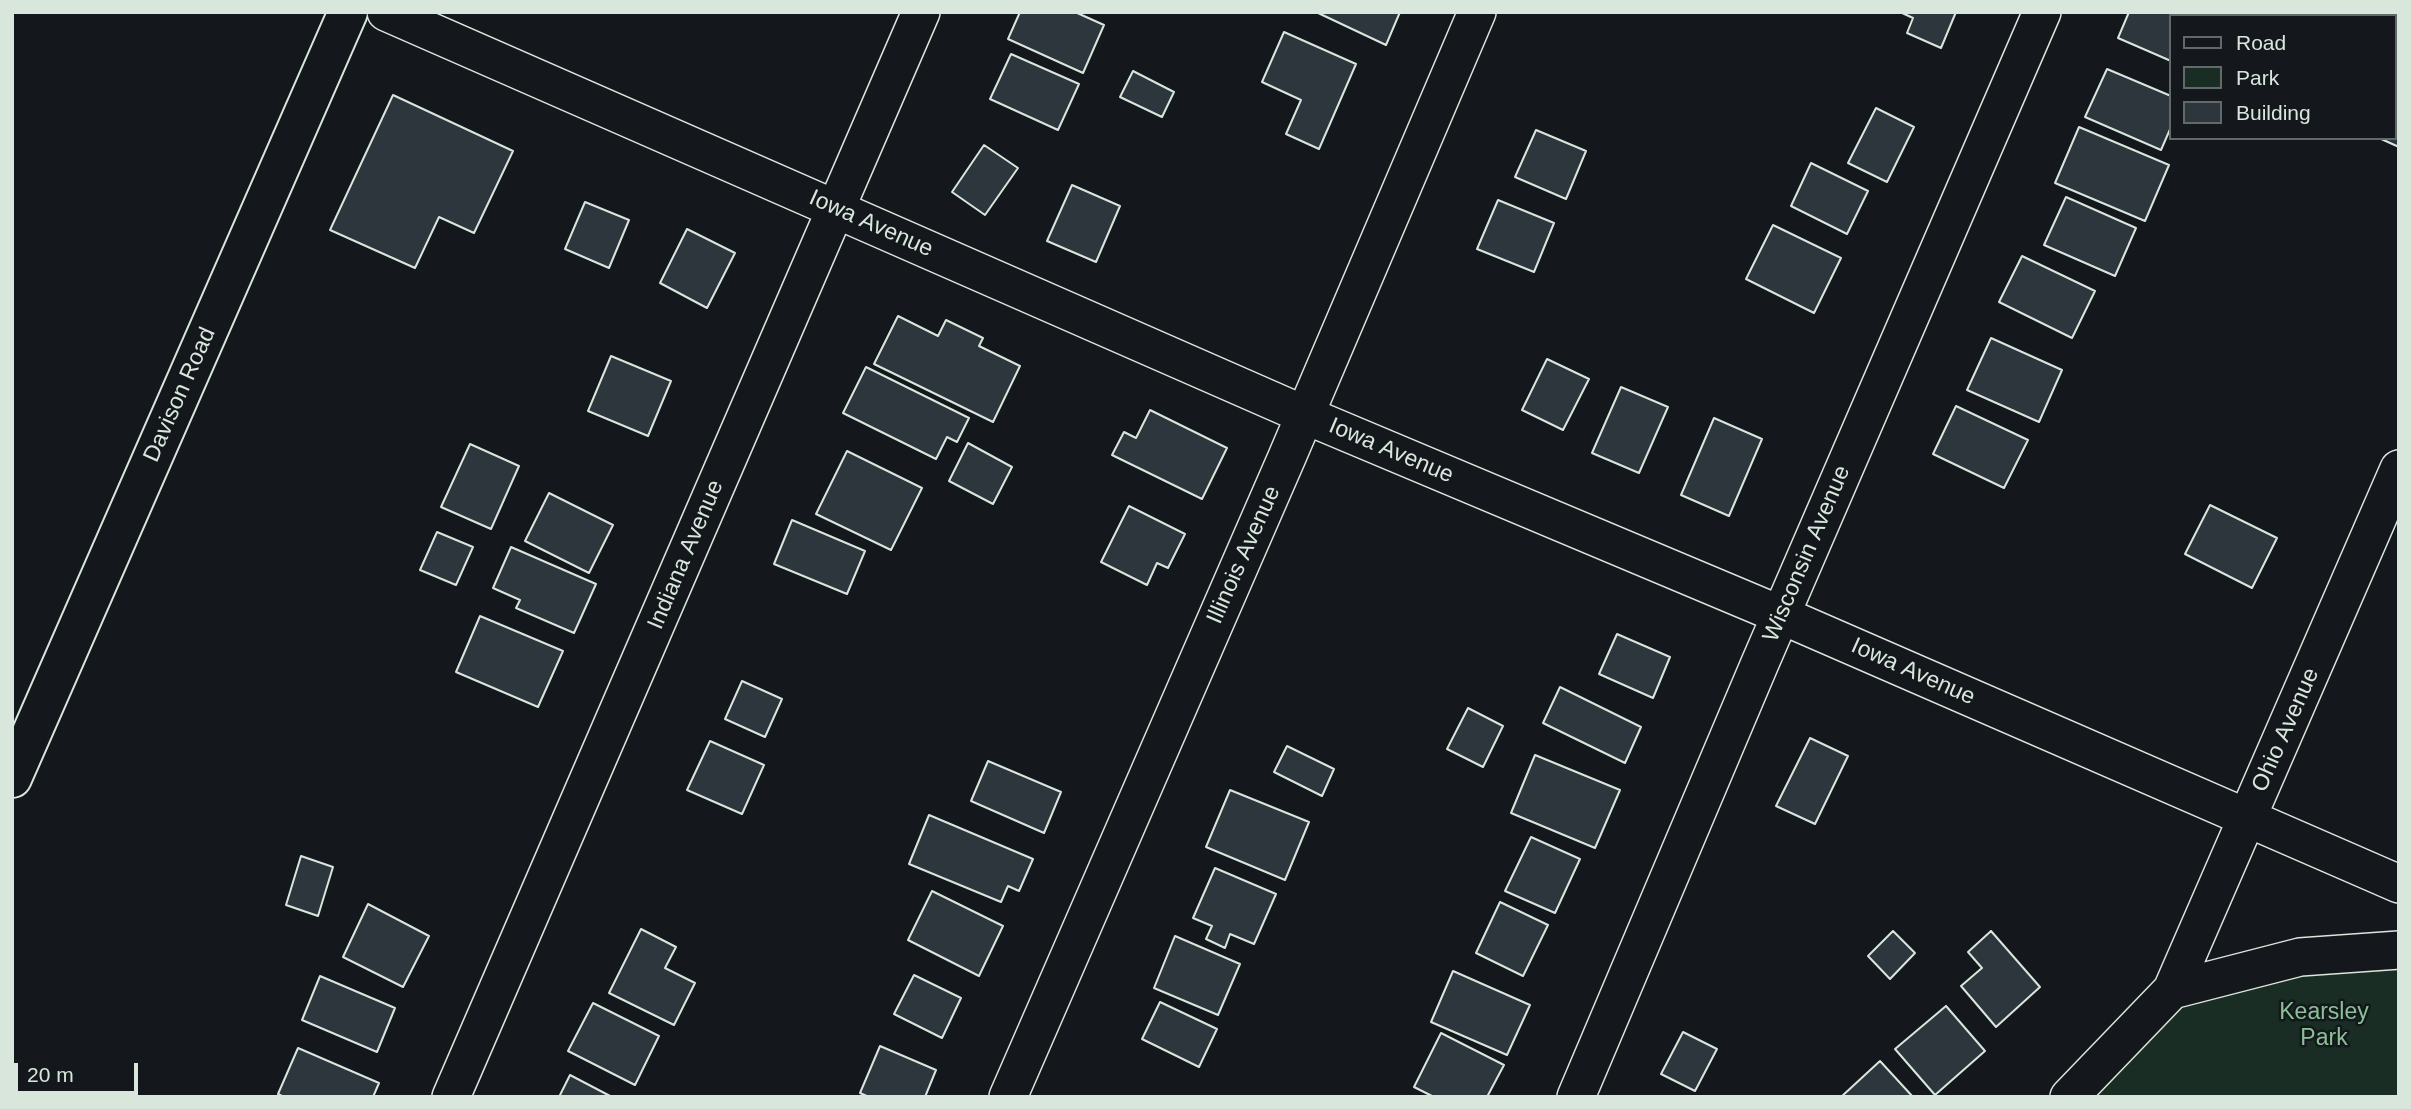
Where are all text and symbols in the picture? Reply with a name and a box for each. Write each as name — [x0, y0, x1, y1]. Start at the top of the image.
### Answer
legend — [2170, 14, 2397, 140]
text: Road — [2236, 31, 2286, 54]
text: Park — [2236, 66, 2279, 89]
text: Building — [2236, 101, 2311, 124]
street label: Iowa Avenue — [805, 184, 937, 264]
street label: Davison Road — [138, 323, 222, 467]
street label: Iowa Avenue — [1325, 412, 1457, 490]
street label: Wisconsin Avenue — [1757, 462, 1857, 646]
street label: Indiana Avenue — [642, 476, 730, 634]
street label: Illinois Avenue — [1201, 482, 1287, 628]
street label: Iowa Avenue — [1847, 632, 1979, 712]
street label: Ohio Avenue — [2246, 664, 2326, 796]
park label: Kearsley Park — [2279, 999, 2369, 1053]
scale bar — [18, 1050, 142, 1094]
text: 20 m — [27, 1063, 74, 1086]

